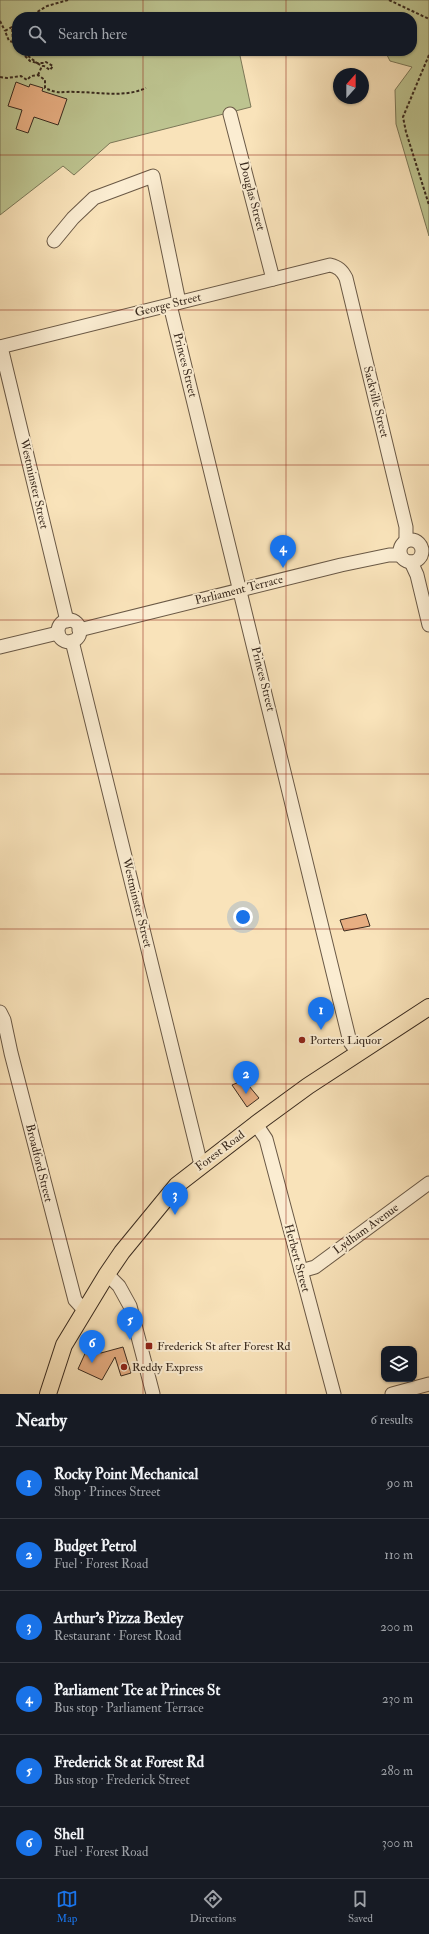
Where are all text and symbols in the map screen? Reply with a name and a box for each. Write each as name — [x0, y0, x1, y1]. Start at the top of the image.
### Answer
search box — [12, 12, 417, 56]
icon: search — [26, 23, 48, 45]
text: Search here — [58, 25, 127, 44]
north arrow — [333, 68, 369, 104]
street label: Douglas Street — [236, 160, 268, 232]
street label: George Street — [133, 290, 203, 320]
street label: Princes Street — [170, 331, 200, 399]
street label: Sackville Street — [360, 365, 392, 439]
street label: Westminster Street — [16, 437, 52, 531]
pin: 4 — [270, 535, 296, 568]
street label: Parliament Terrace — [193, 572, 285, 608]
street label: Princes Street — [248, 645, 278, 713]
street label: Westminster Street — [118, 856, 155, 949]
your location — [233, 907, 253, 927]
pin: 1 — [308, 997, 334, 1030]
place label: Porters Liquor — [310, 1033, 382, 1048]
marker: Porters Liquor — [297, 1035, 307, 1045]
pin: 2 — [233, 1061, 259, 1094]
street label: Broadford Street — [22, 1122, 56, 1204]
street label: Forest Road — [192, 1127, 248, 1174]
pin: 3 — [162, 1182, 188, 1215]
street label: Lydham Avenue — [330, 1200, 402, 1258]
street label: Herbert Street — [281, 1222, 313, 1294]
pin: 5 — [117, 1307, 143, 1340]
pin: 6 — [79, 1330, 105, 1363]
place label: Frederick St after Forest Rd — [157, 1339, 291, 1354]
marker: Frederick St after Forest Rd — [144, 1341, 154, 1351]
map controls — [381, 1346, 417, 1382]
button: layers — [381, 1346, 417, 1382]
place label: Reddy Express — [132, 1360, 203, 1375]
marker: Reddy Express — [119, 1362, 129, 1372]
text: Nearby — [16, 1410, 67, 1431]
text: 6 results — [370, 1412, 413, 1428]
text: Rocky Point Mechanical — [54, 1465, 198, 1484]
text: 1 — [27, 1475, 31, 1491]
text: 90 m — [387, 1475, 413, 1491]
text: Shop · Princes Street — [54, 1484, 161, 1500]
text: Budget Petrol — [54, 1537, 137, 1556]
text: 2 — [26, 1547, 32, 1563]
text: 110 m — [384, 1547, 413, 1563]
text: Fuel · Forest Road — [54, 1556, 148, 1572]
text: Arthur's Pizza Bexley — [54, 1609, 183, 1628]
text: 3 — [27, 1619, 32, 1635]
text: 200 m — [380, 1619, 413, 1635]
text: Restaurant · Forest Road — [54, 1628, 181, 1644]
text: Parliament Tce at Princes St — [54, 1681, 220, 1700]
text: 4 — [25, 1691, 33, 1707]
text: 230 m — [382, 1691, 413, 1707]
text: Bus stop · Parliament Terrace — [54, 1700, 204, 1716]
text: Frederick St at Forest Rd — [54, 1753, 204, 1772]
text: 5 — [26, 1763, 32, 1779]
text: 280 m — [381, 1763, 413, 1779]
text: Bus stop · Frederick Street — [54, 1772, 190, 1788]
text: Shell — [54, 1825, 84, 1844]
text: 6 — [26, 1835, 32, 1851]
text: 300 m — [382, 1835, 413, 1851]
text: Fuel · Forest Road — [54, 1844, 148, 1860]
tab: Map — [56, 1888, 78, 1925]
tab: Directions — [190, 1888, 236, 1925]
tab: Saved — [348, 1888, 373, 1925]

